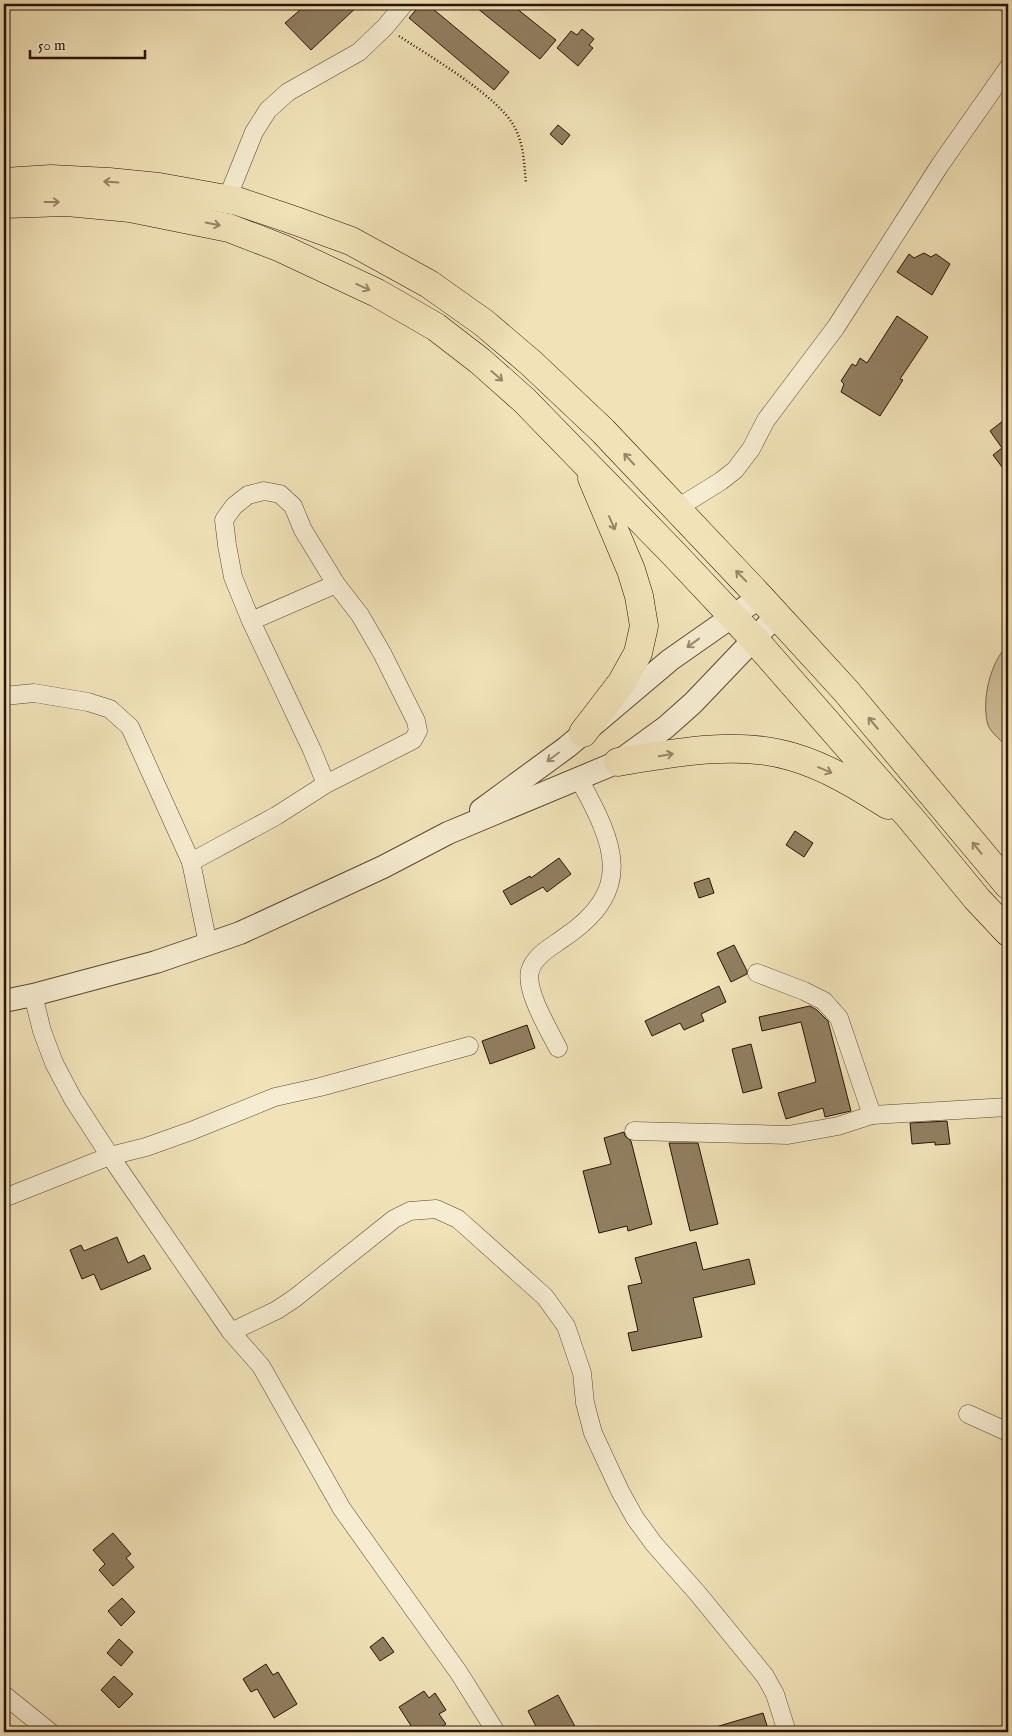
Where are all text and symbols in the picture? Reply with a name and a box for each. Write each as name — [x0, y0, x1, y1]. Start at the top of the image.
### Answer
scale bar — [30, 28, 145, 60]
text: 50 m — [38, 36, 66, 55]
one-way arrow — [103, 177, 119, 187]
one-way arrow — [44, 197, 60, 207]
one-way arrow — [205, 220, 221, 230]
one-way arrow — [355, 282, 370, 292]
one-way arrow — [491, 371, 504, 382]
one-way arrow — [623, 452, 635, 465]
one-way arrow — [607, 515, 617, 530]
one-way arrow — [735, 570, 747, 583]
one-way arrow — [686, 638, 700, 648]
one-way arrow — [867, 717, 878, 730]
one-way arrow — [658, 749, 674, 759]
one-way arrow — [546, 752, 560, 762]
one-way arrow — [817, 765, 832, 775]
one-way arrow — [971, 842, 982, 855]

